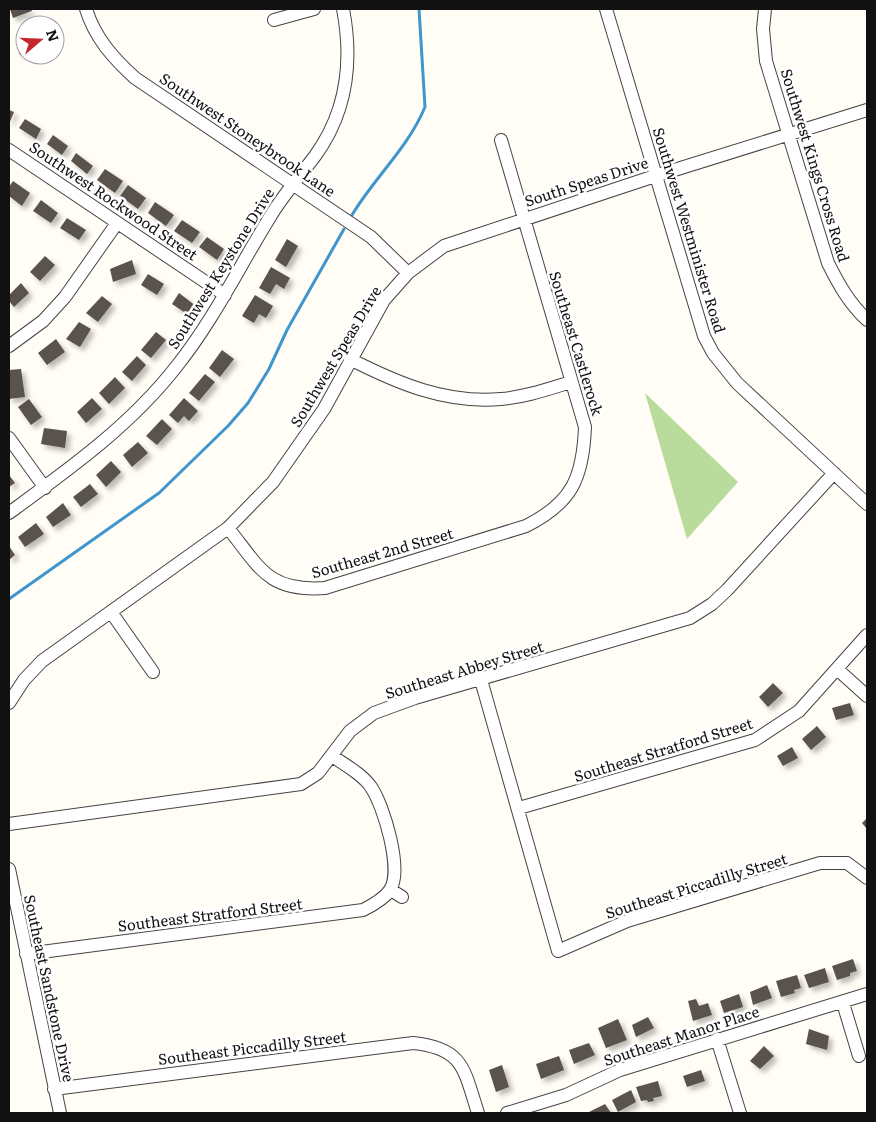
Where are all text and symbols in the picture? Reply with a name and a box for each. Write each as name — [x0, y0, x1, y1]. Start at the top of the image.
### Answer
north arrow — [15, 15, 65, 65]
text: N — [42, 27, 65, 44]
street label: Southwest Kings Cross Road — [776, 65, 856, 265]
street label: Southwest Stoneybrook Lane — [155, 66, 341, 202]
street label: Southwest Westminister Road — [648, 124, 732, 336]
street label: Southwest Rockwood Street — [25, 135, 203, 265]
street label: South Speas Drive — [521, 150, 651, 212]
street label: Southwest Keystone Drive — [161, 183, 279, 353]
street label: Southeast Castlerock — [544, 268, 610, 419]
street label: Southwest Speas Drive — [284, 281, 386, 431]
street label: Southeast 2nd Street — [308, 521, 456, 583]
street label: Southeast Abbey Street — [382, 634, 546, 704]
street label: Southeast Stratford Street — [571, 711, 755, 787]
street label: Southeast Piccadilly Street — [602, 846, 790, 924]
street label: Southeast Stratford Street — [116, 891, 304, 937]
street label: Southeast Sandstone Drive — [19, 892, 81, 1084]
street label: Southeast Manor Place — [600, 999, 762, 1071]
street label: Southeast Piccadilly Street — [157, 1024, 347, 1070]

